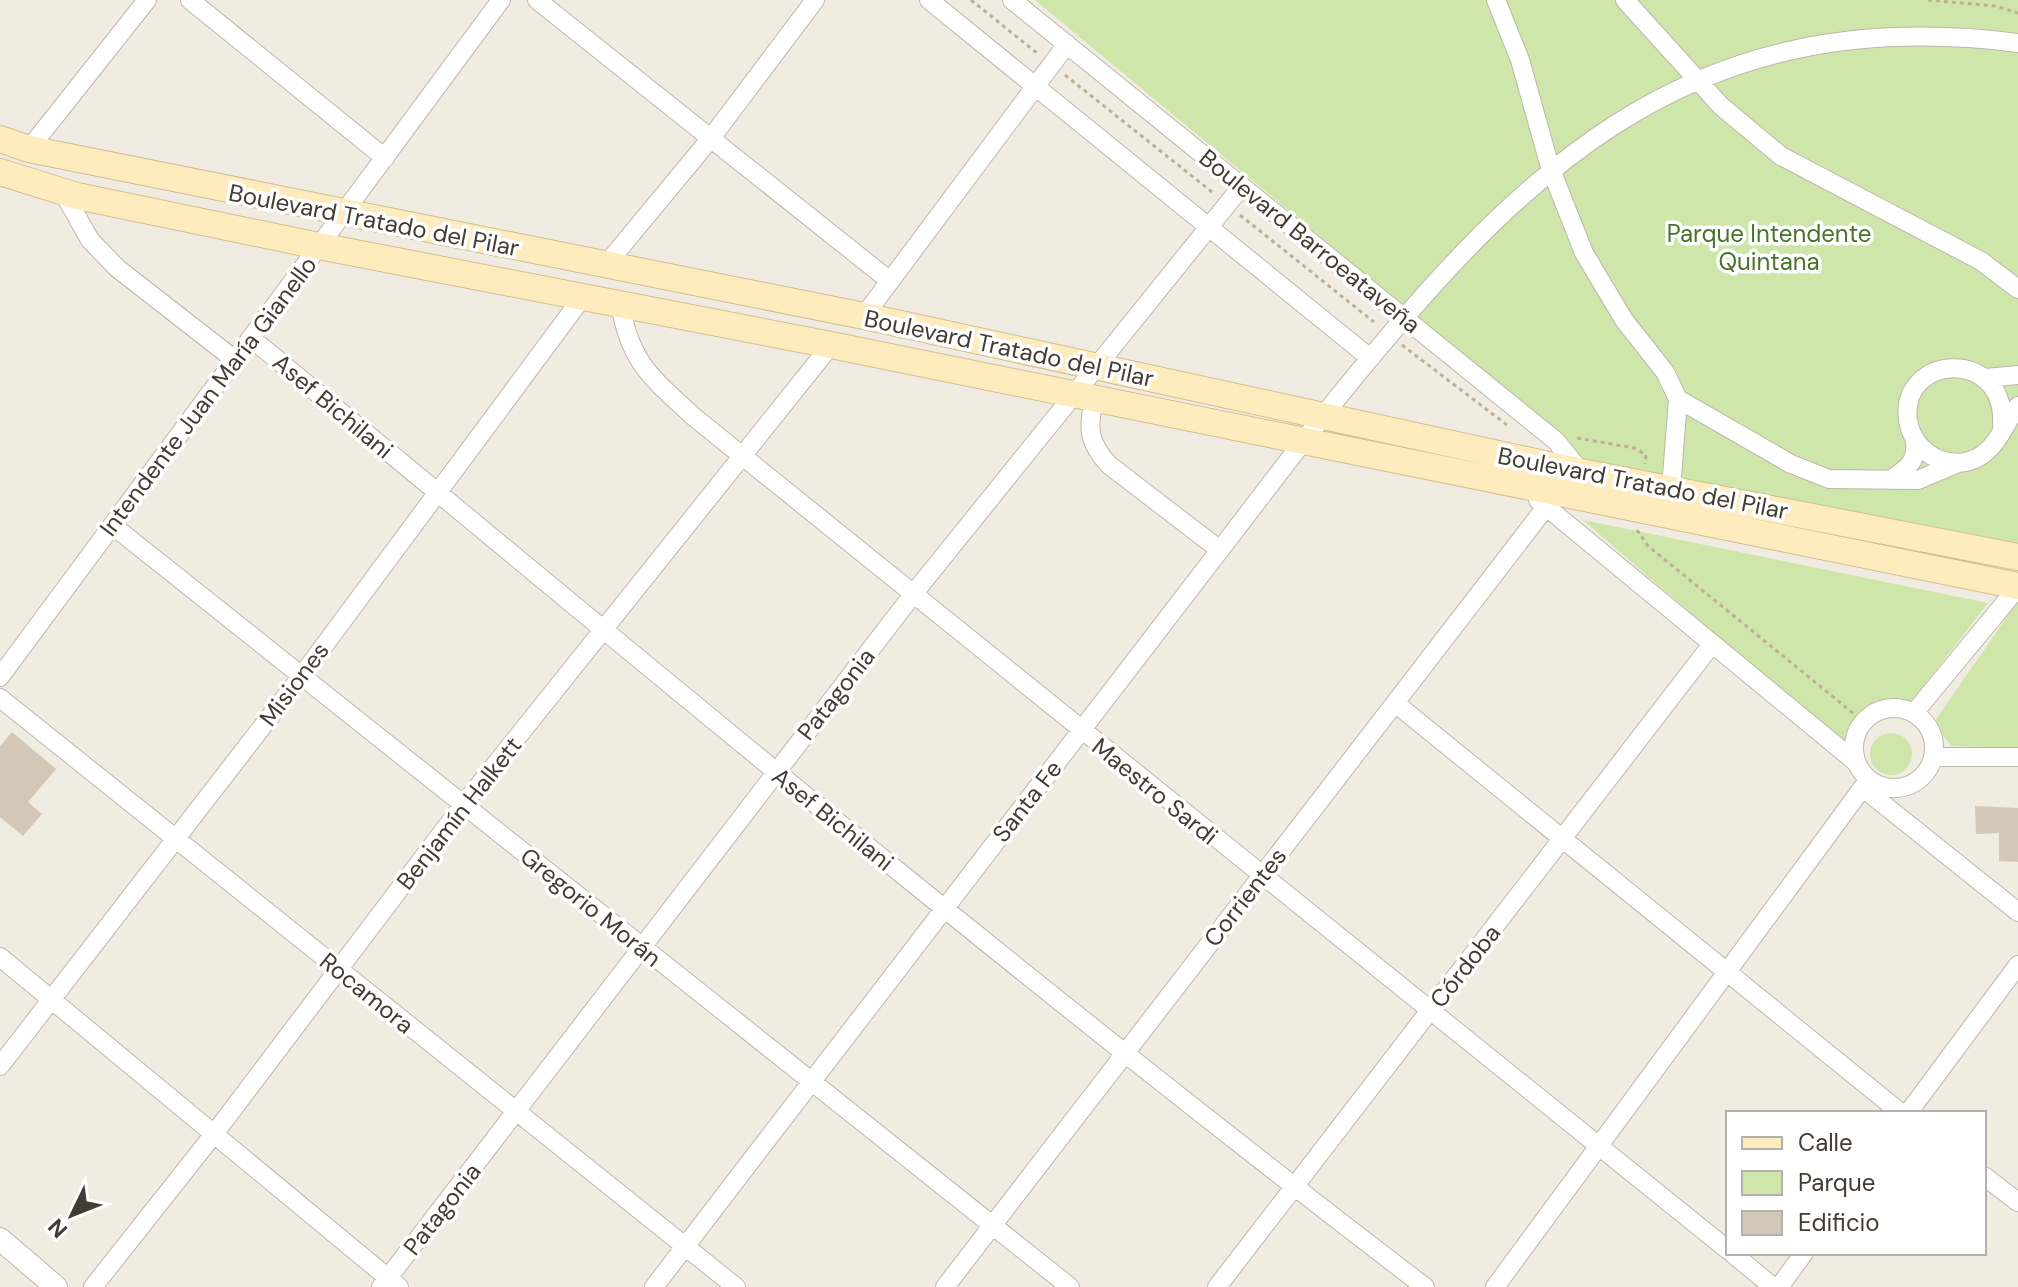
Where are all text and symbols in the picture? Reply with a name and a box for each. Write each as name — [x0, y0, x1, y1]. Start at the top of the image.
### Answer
street label: Boulevard Barroeataveña — [1193, 142, 1427, 340]
street label: Boulevard Tratado del Pilar — [226, 177, 522, 263]
park label: Parque Intendente Quintana — [1667, 218, 1871, 277]
street label: Intendente Juan María Gianello — [93, 250, 323, 542]
street label: Boulevard Tratado del Pilar — [861, 302, 1157, 394]
street label: Asef Bichilani — [266, 347, 400, 465]
street label: Boulevard Tratado del Pilar — [1495, 440, 1791, 526]
street label: Misiones — [252, 636, 336, 732]
street label: Patagonia — [790, 642, 882, 746]
street label: Benjamín Halkett — [390, 730, 528, 896]
street label: Maestro Sardi — [1086, 731, 1224, 851]
street label: Santa Fe — [985, 754, 1069, 848]
street label: Asef Bichilani — [766, 761, 900, 877]
street label: Gregorio Morán — [514, 841, 668, 973]
street label: Corrientes — [1197, 841, 1293, 953]
street label: Córdoba — [1423, 918, 1507, 1014]
street label: Rocamora — [314, 946, 420, 1040]
legend — [1726, 1111, 1986, 1255]
text: Calle — [1798, 1127, 1853, 1158]
street label: Patagonia — [396, 1157, 488, 1261]
text: Parque — [1798, 1167, 1875, 1198]
north arrow — [32, 1175, 112, 1255]
text: Edificio — [1798, 1207, 1880, 1238]
text: N — [42, 1213, 74, 1244]

